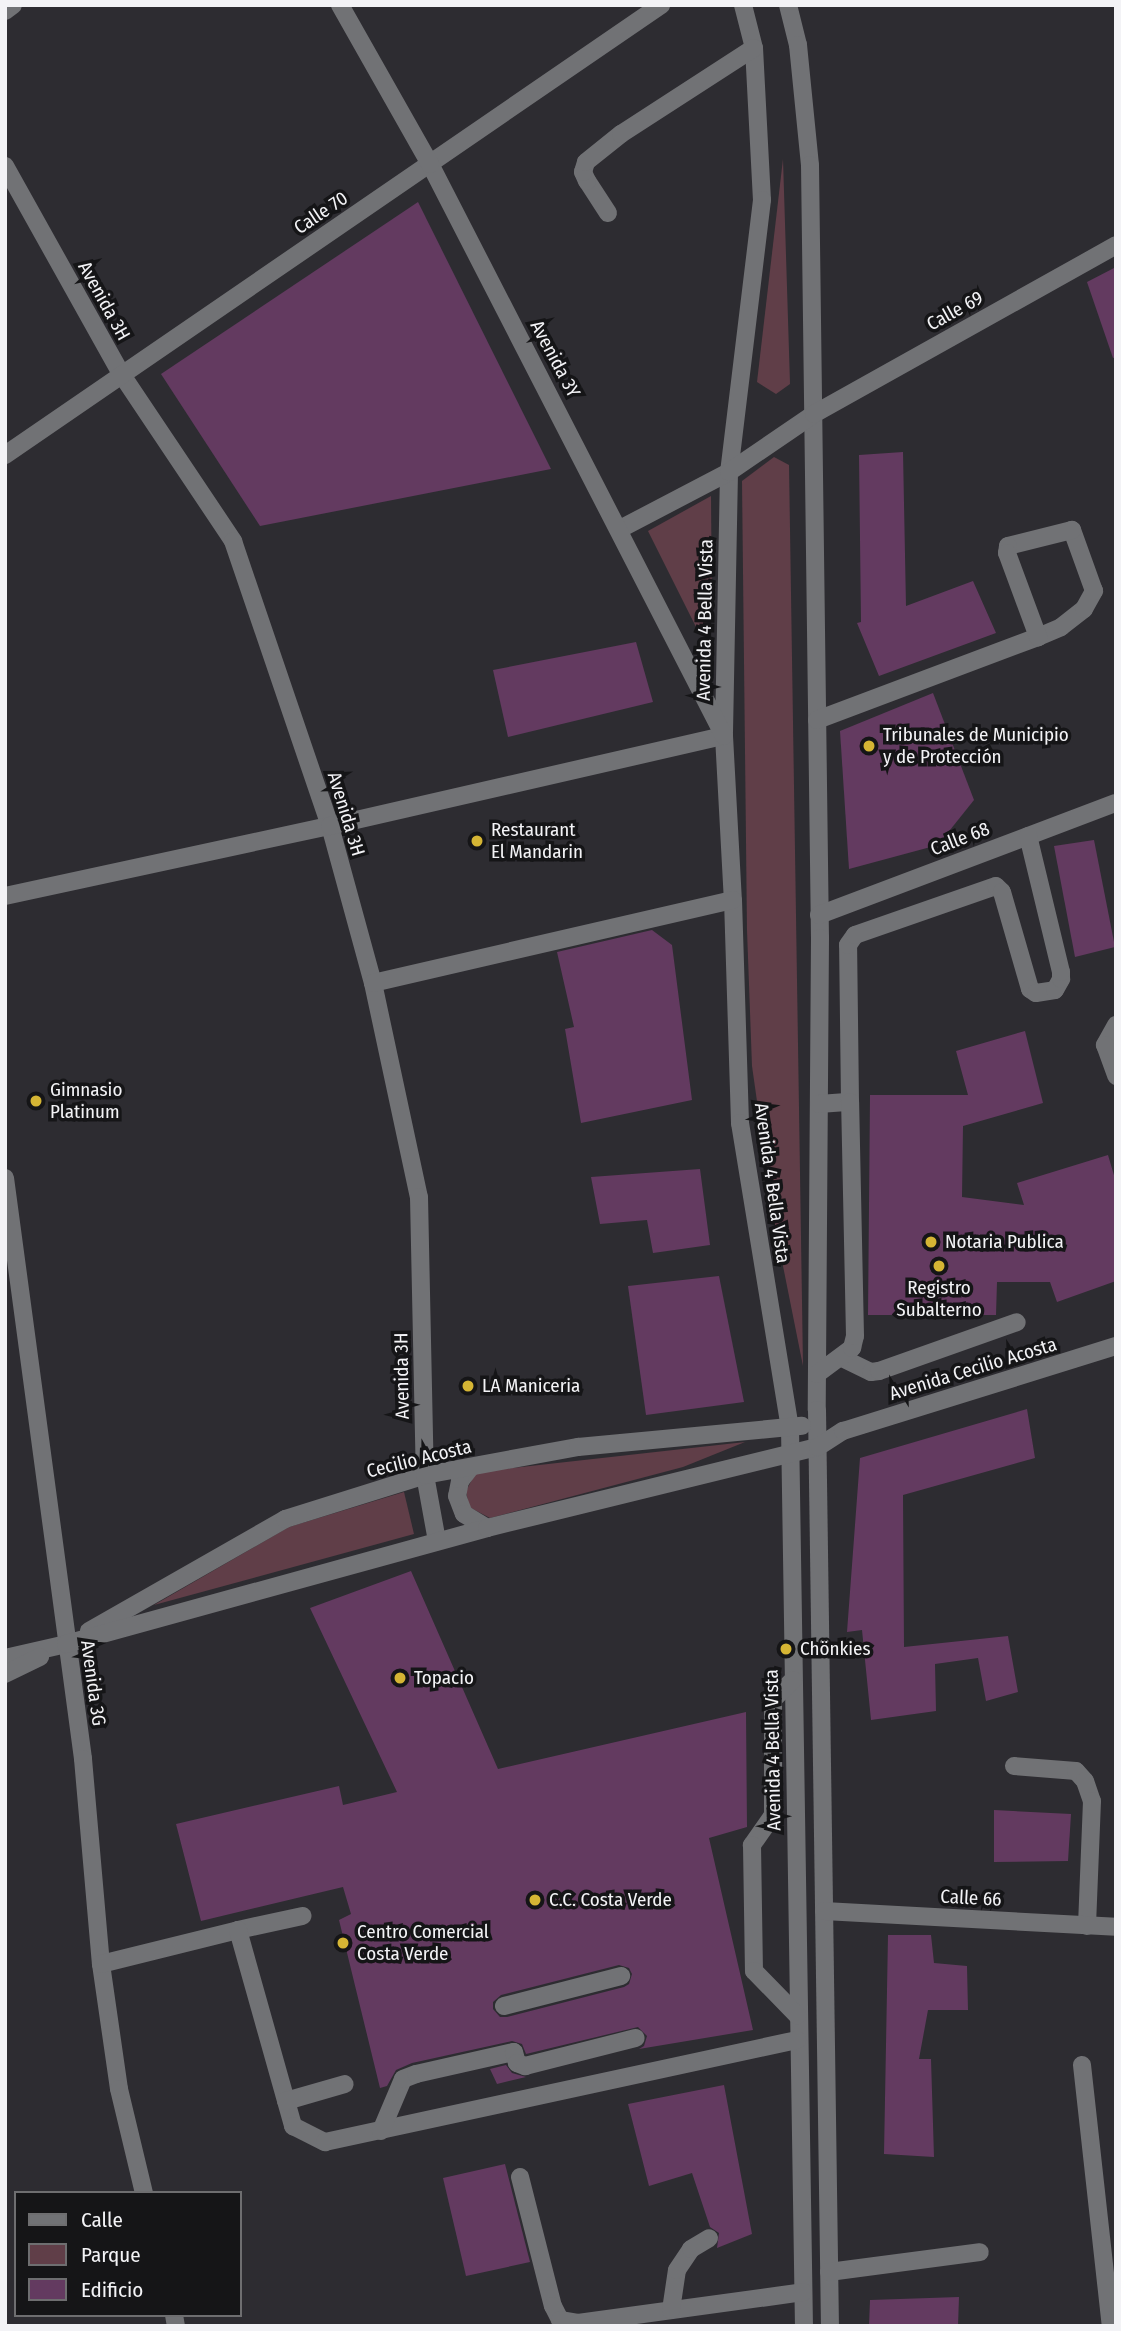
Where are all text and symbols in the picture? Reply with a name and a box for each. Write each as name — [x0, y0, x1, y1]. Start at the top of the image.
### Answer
street label: Calle 70 — [290, 187, 352, 239]
street label: Avenida 3H — [73, 258, 135, 344]
street label: Calle 69 — [923, 286, 987, 336]
street label: Avenida 3Y — [525, 317, 585, 401]
street label: Avenida 4 Bella Vista — [692, 539, 718, 701]
place label: Tribunales de Municipio y de Protección — [883, 724, 1069, 768]
marker: Tribunales de Municipio y de Protección — [861, 738, 877, 754]
street label: Avenida 3H — [322, 769, 370, 859]
street label: Calle 68 — [927, 817, 993, 861]
place label: Restaurant El Mandarin — [491, 819, 583, 863]
marker: Restaurant El Mandarin — [469, 833, 485, 849]
place label: Gimnasio Platinum — [50, 1079, 122, 1123]
marker: Gimnasio Platinum — [28, 1093, 44, 1109]
street label: Avenida 4 Bella Vista — [749, 1101, 795, 1265]
place label: Notaria Publica — [945, 1231, 1064, 1253]
marker: Notaria Publica — [923, 1234, 939, 1250]
marker: Registro Subalterno — [931, 1258, 947, 1274]
place label: Registro Subalterno — [896, 1277, 982, 1321]
street label: Avenida 3H — [390, 1333, 414, 1419]
street label: Avenida Cecilio Acosta — [887, 1333, 1059, 1405]
place label: LA Maniceria — [482, 1375, 580, 1397]
marker: LA Maniceria — [460, 1378, 476, 1394]
street label: Cecilio Acosta — [364, 1435, 474, 1483]
place label: Chönkies — [800, 1638, 871, 1660]
street label: Avenida 3G — [76, 1639, 110, 1727]
marker: Chönkies — [778, 1641, 794, 1657]
place label: Topacio — [414, 1667, 474, 1689]
street label: Avenida 4 Bella Vista — [760, 1669, 786, 1831]
marker: Topacio — [392, 1670, 408, 1686]
street label: Calle 66 — [940, 1885, 1002, 1911]
place label: C.C. Costa Verde — [549, 1889, 672, 1911]
marker: C.C. Costa Verde — [527, 1892, 543, 1908]
place label: Centro Comercial Costa Verde — [357, 1921, 489, 1965]
marker: Centro Comercial Costa Verde — [335, 1935, 351, 1951]
legend — [14, 2191, 242, 2317]
text: Calle — [81, 2207, 123, 2233]
text: Parque — [81, 2242, 141, 2268]
text: Edificio — [81, 2277, 143, 2303]

